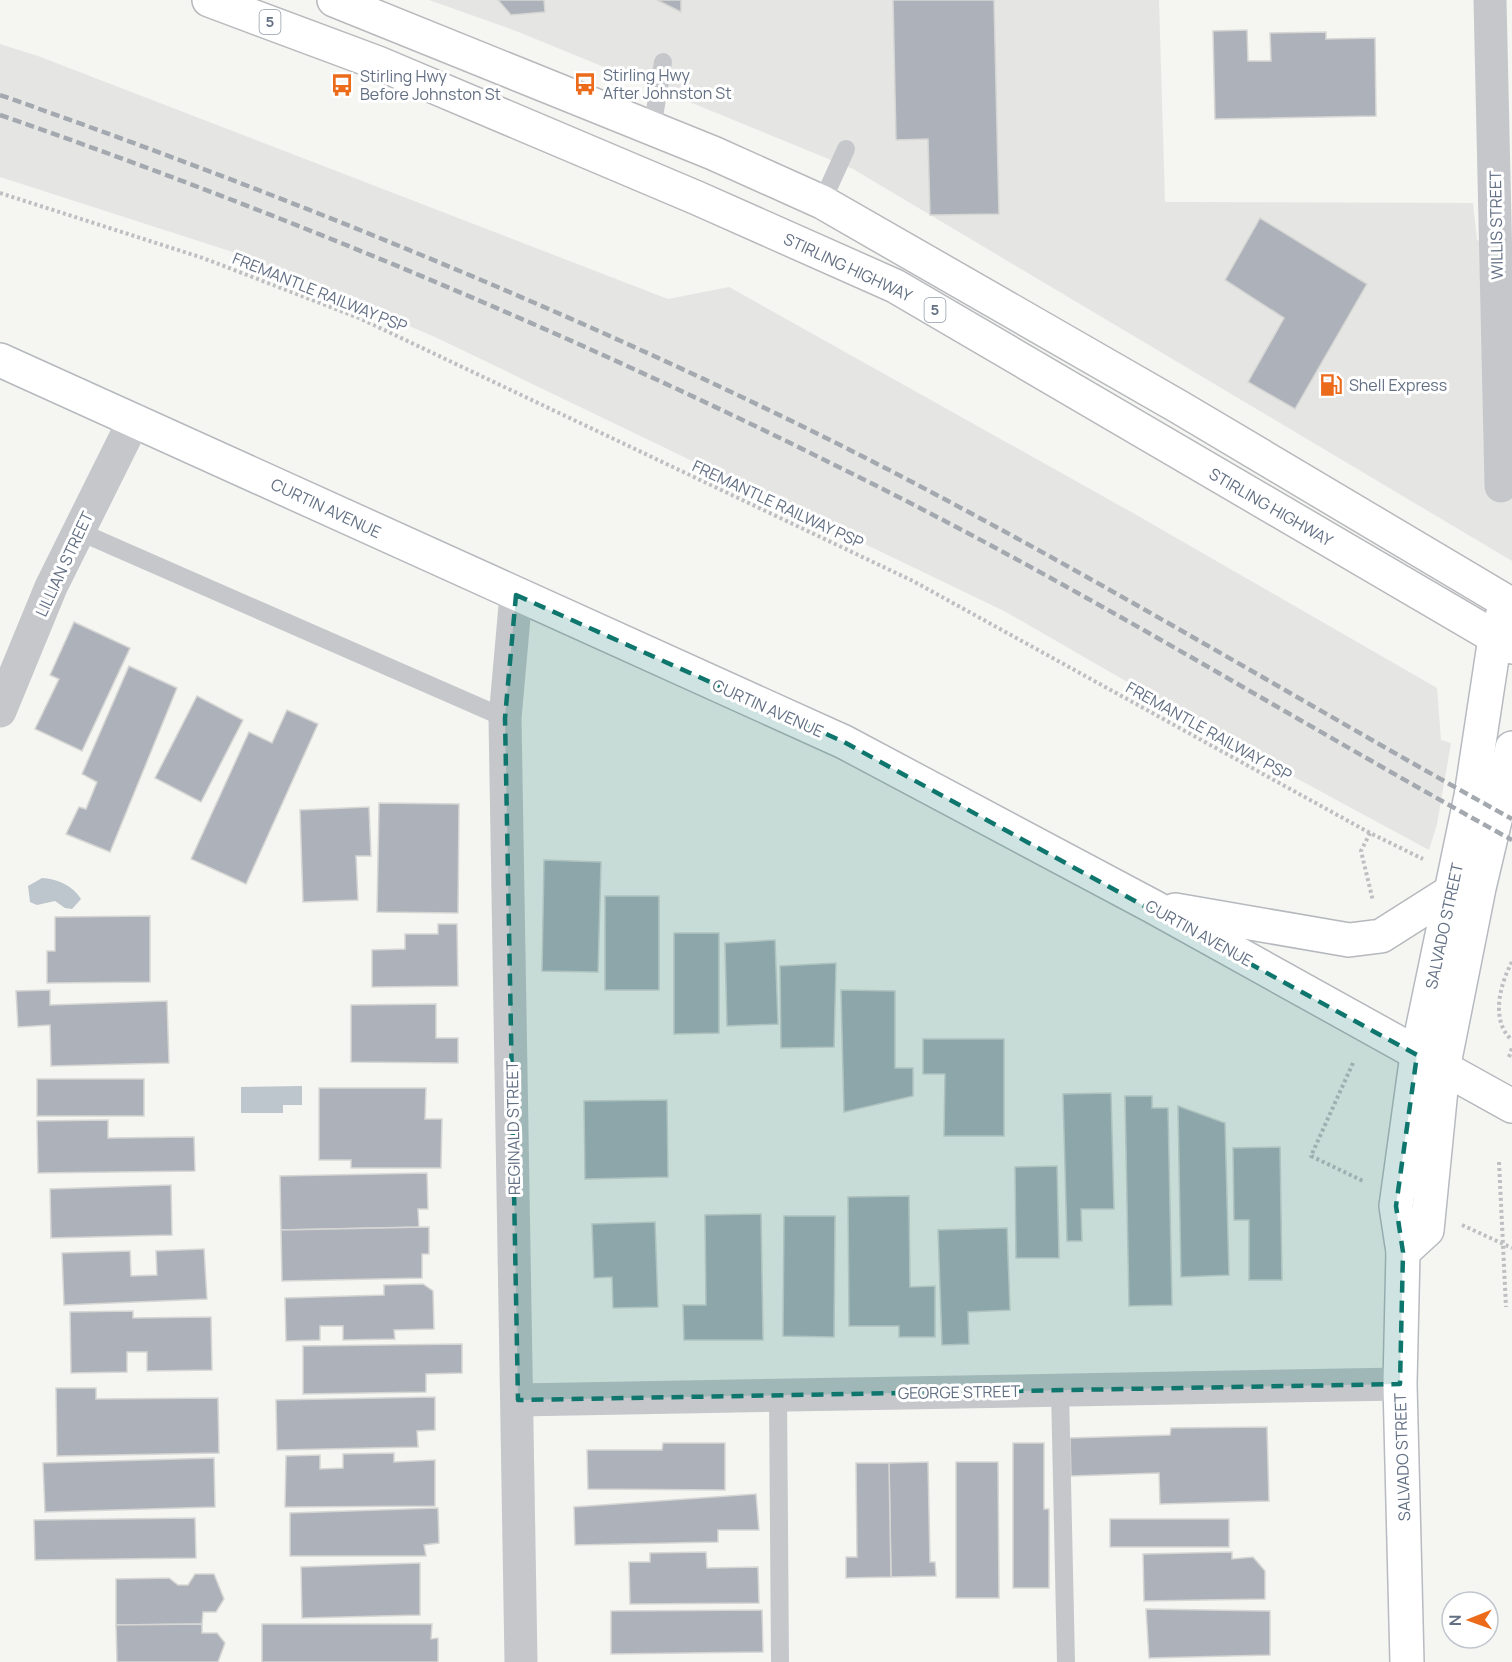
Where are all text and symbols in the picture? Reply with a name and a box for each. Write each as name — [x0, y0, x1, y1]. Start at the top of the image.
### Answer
road number: 5 — [260, 10, 280, 34]
place label: Stirling Hwy After Johnston St — [603, 64, 732, 104]
place label: Stirling Hwy Before Johnston St — [360, 65, 501, 105]
bus stop icon: Stirling Hwy After Johnston St — [572, 71, 598, 97]
bus stop icon: Stirling Hwy Before Johnston St — [329, 72, 355, 98]
street label: WILLIS STREET — [1484, 170, 1508, 280]
street label: STIRLING HIGHWAY — [780, 228, 916, 306]
street label: FREMANTLE RAILWAY PSP — [229, 247, 411, 337]
road number: 5 — [924, 298, 946, 322]
fuel station icon: Shell Express — [1318, 372, 1344, 398]
place label: Shell Express — [1349, 374, 1447, 396]
street label: FREMANTLE RAILWAY PSP — [689, 455, 867, 553]
street label: STIRLING HIGHWAY — [1205, 463, 1337, 551]
street label: CURTIN AVENUE — [267, 473, 385, 543]
street label: LILLIAN STREET — [30, 507, 98, 620]
street label: CURTIN AVENUE — [709, 674, 827, 742]
street label: FREMANTLE RAILWAY PSP — [1122, 676, 1296, 786]
street label: SALVADO STREET — [1420, 860, 1468, 991]
street label: CURTIN AVENUE — [1141, 894, 1257, 972]
street label: REGINALD STREET — [501, 1060, 525, 1195]
street label: GEORGE STREET — [898, 1380, 1021, 1404]
street label: SALVADO STREET — [1389, 1392, 1415, 1522]
north arrow — [1440, 1590, 1500, 1650]
text: N — [1444, 1614, 1466, 1626]

